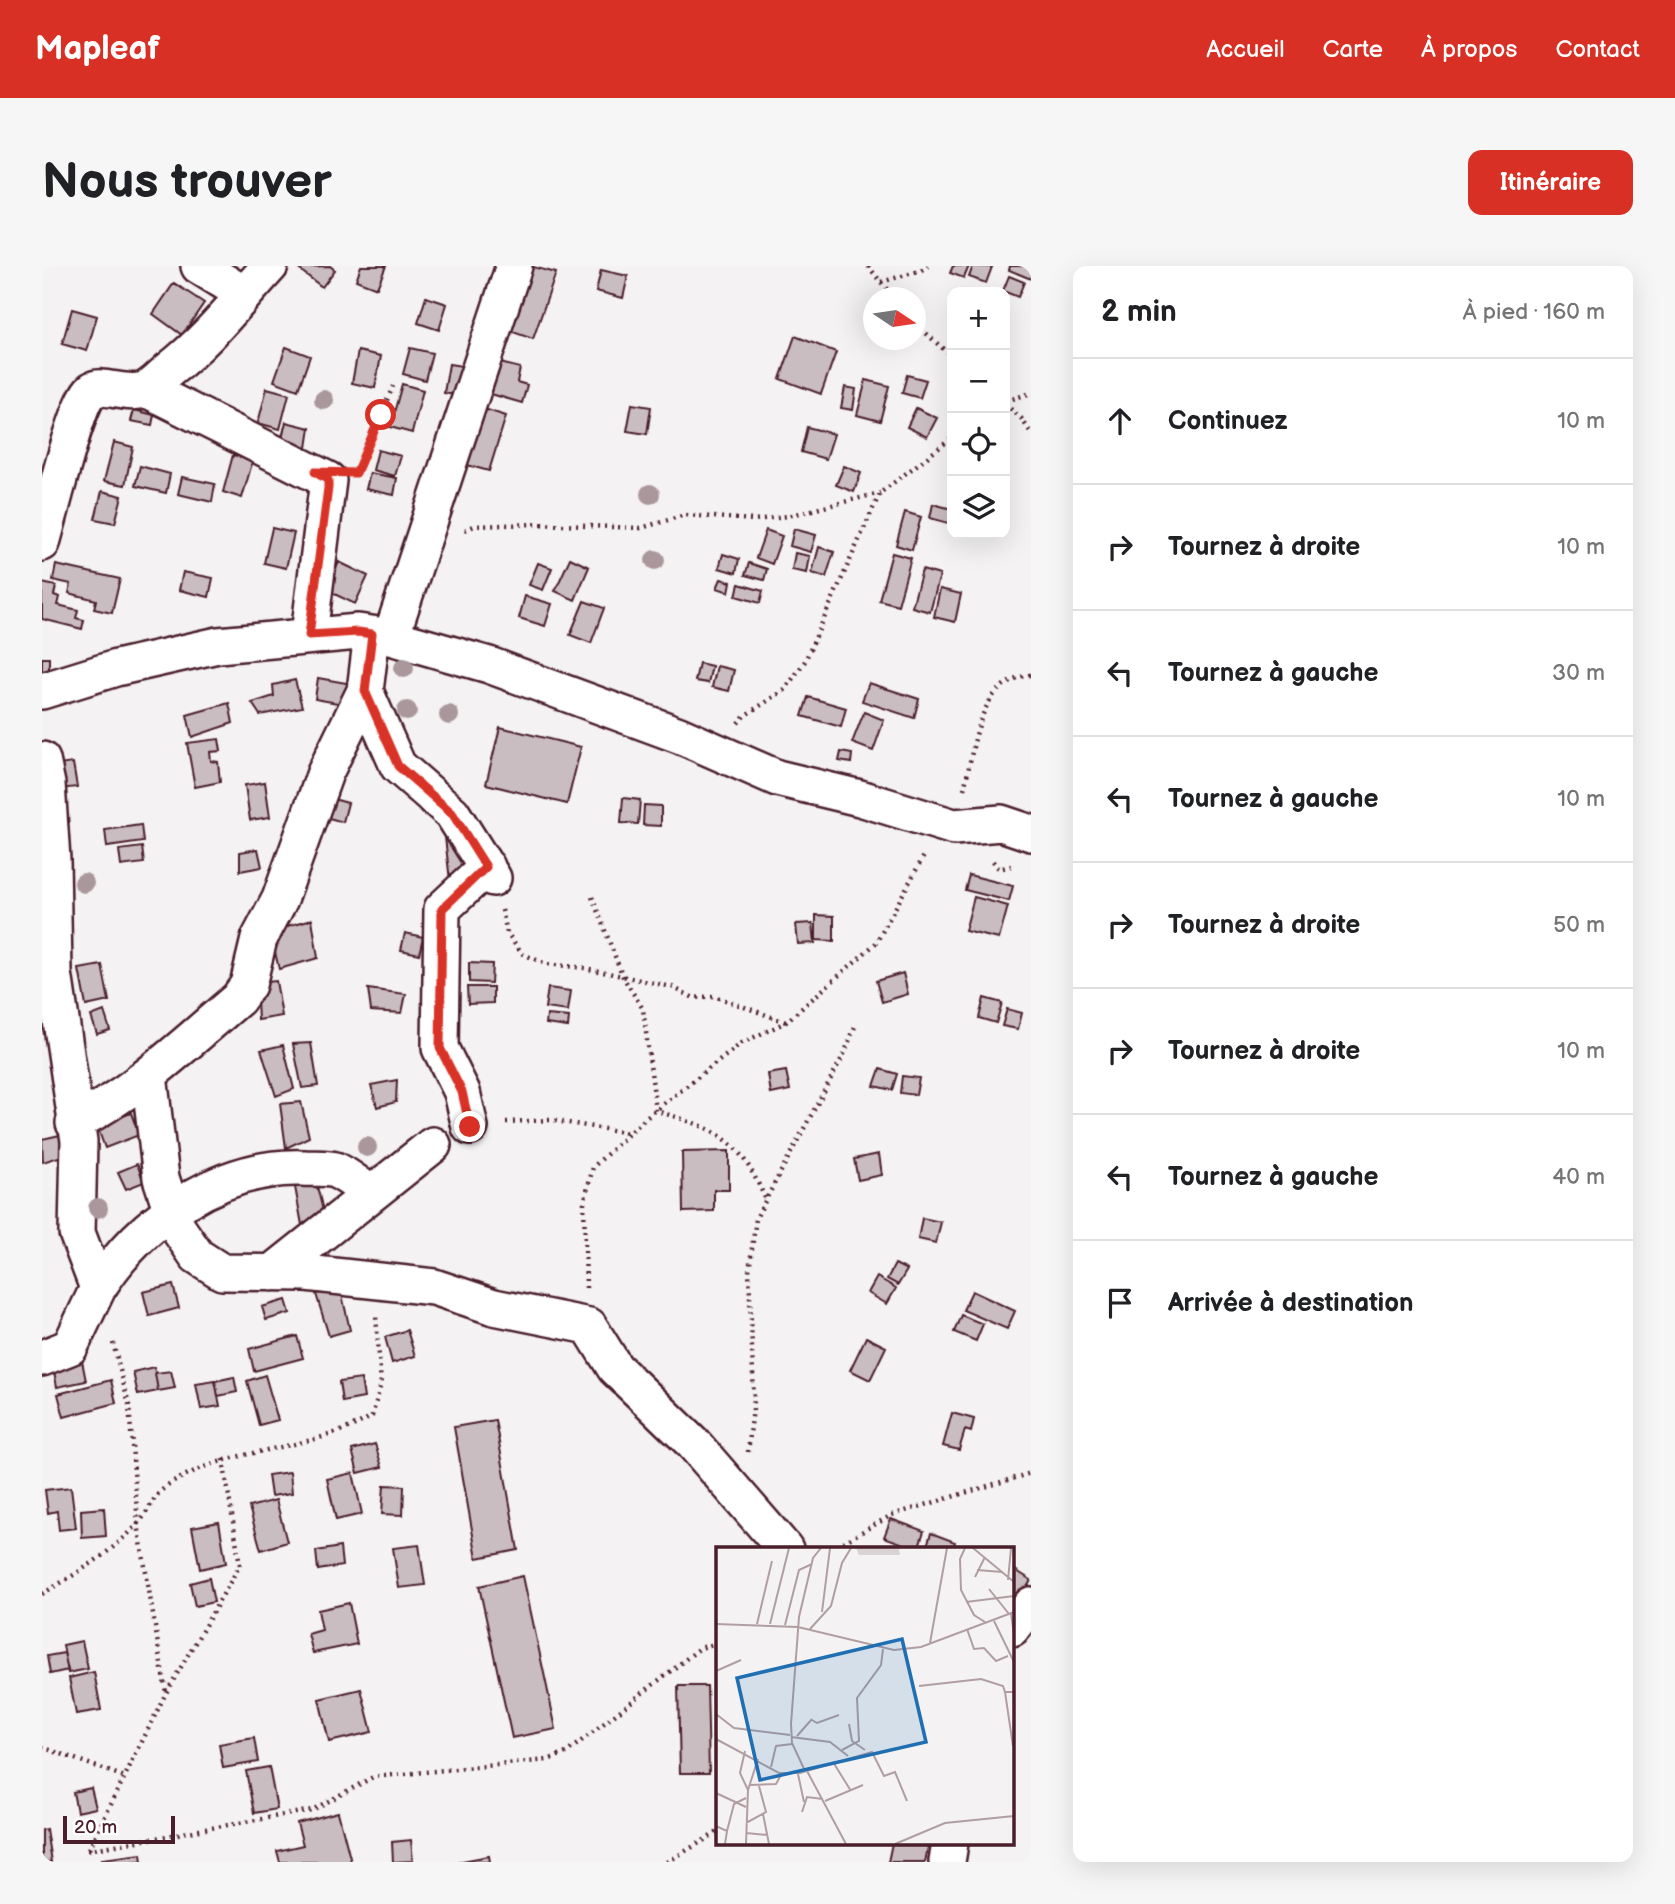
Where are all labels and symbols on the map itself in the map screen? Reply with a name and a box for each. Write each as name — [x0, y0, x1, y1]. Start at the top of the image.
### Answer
north arrow — [863, 287, 926, 350]
route start — [365, 399, 396, 430]
route end — [454, 1111, 485, 1142]
inset map — [716, 1547, 1014, 1844]
scale bar — [63, 1813, 175, 1845]

